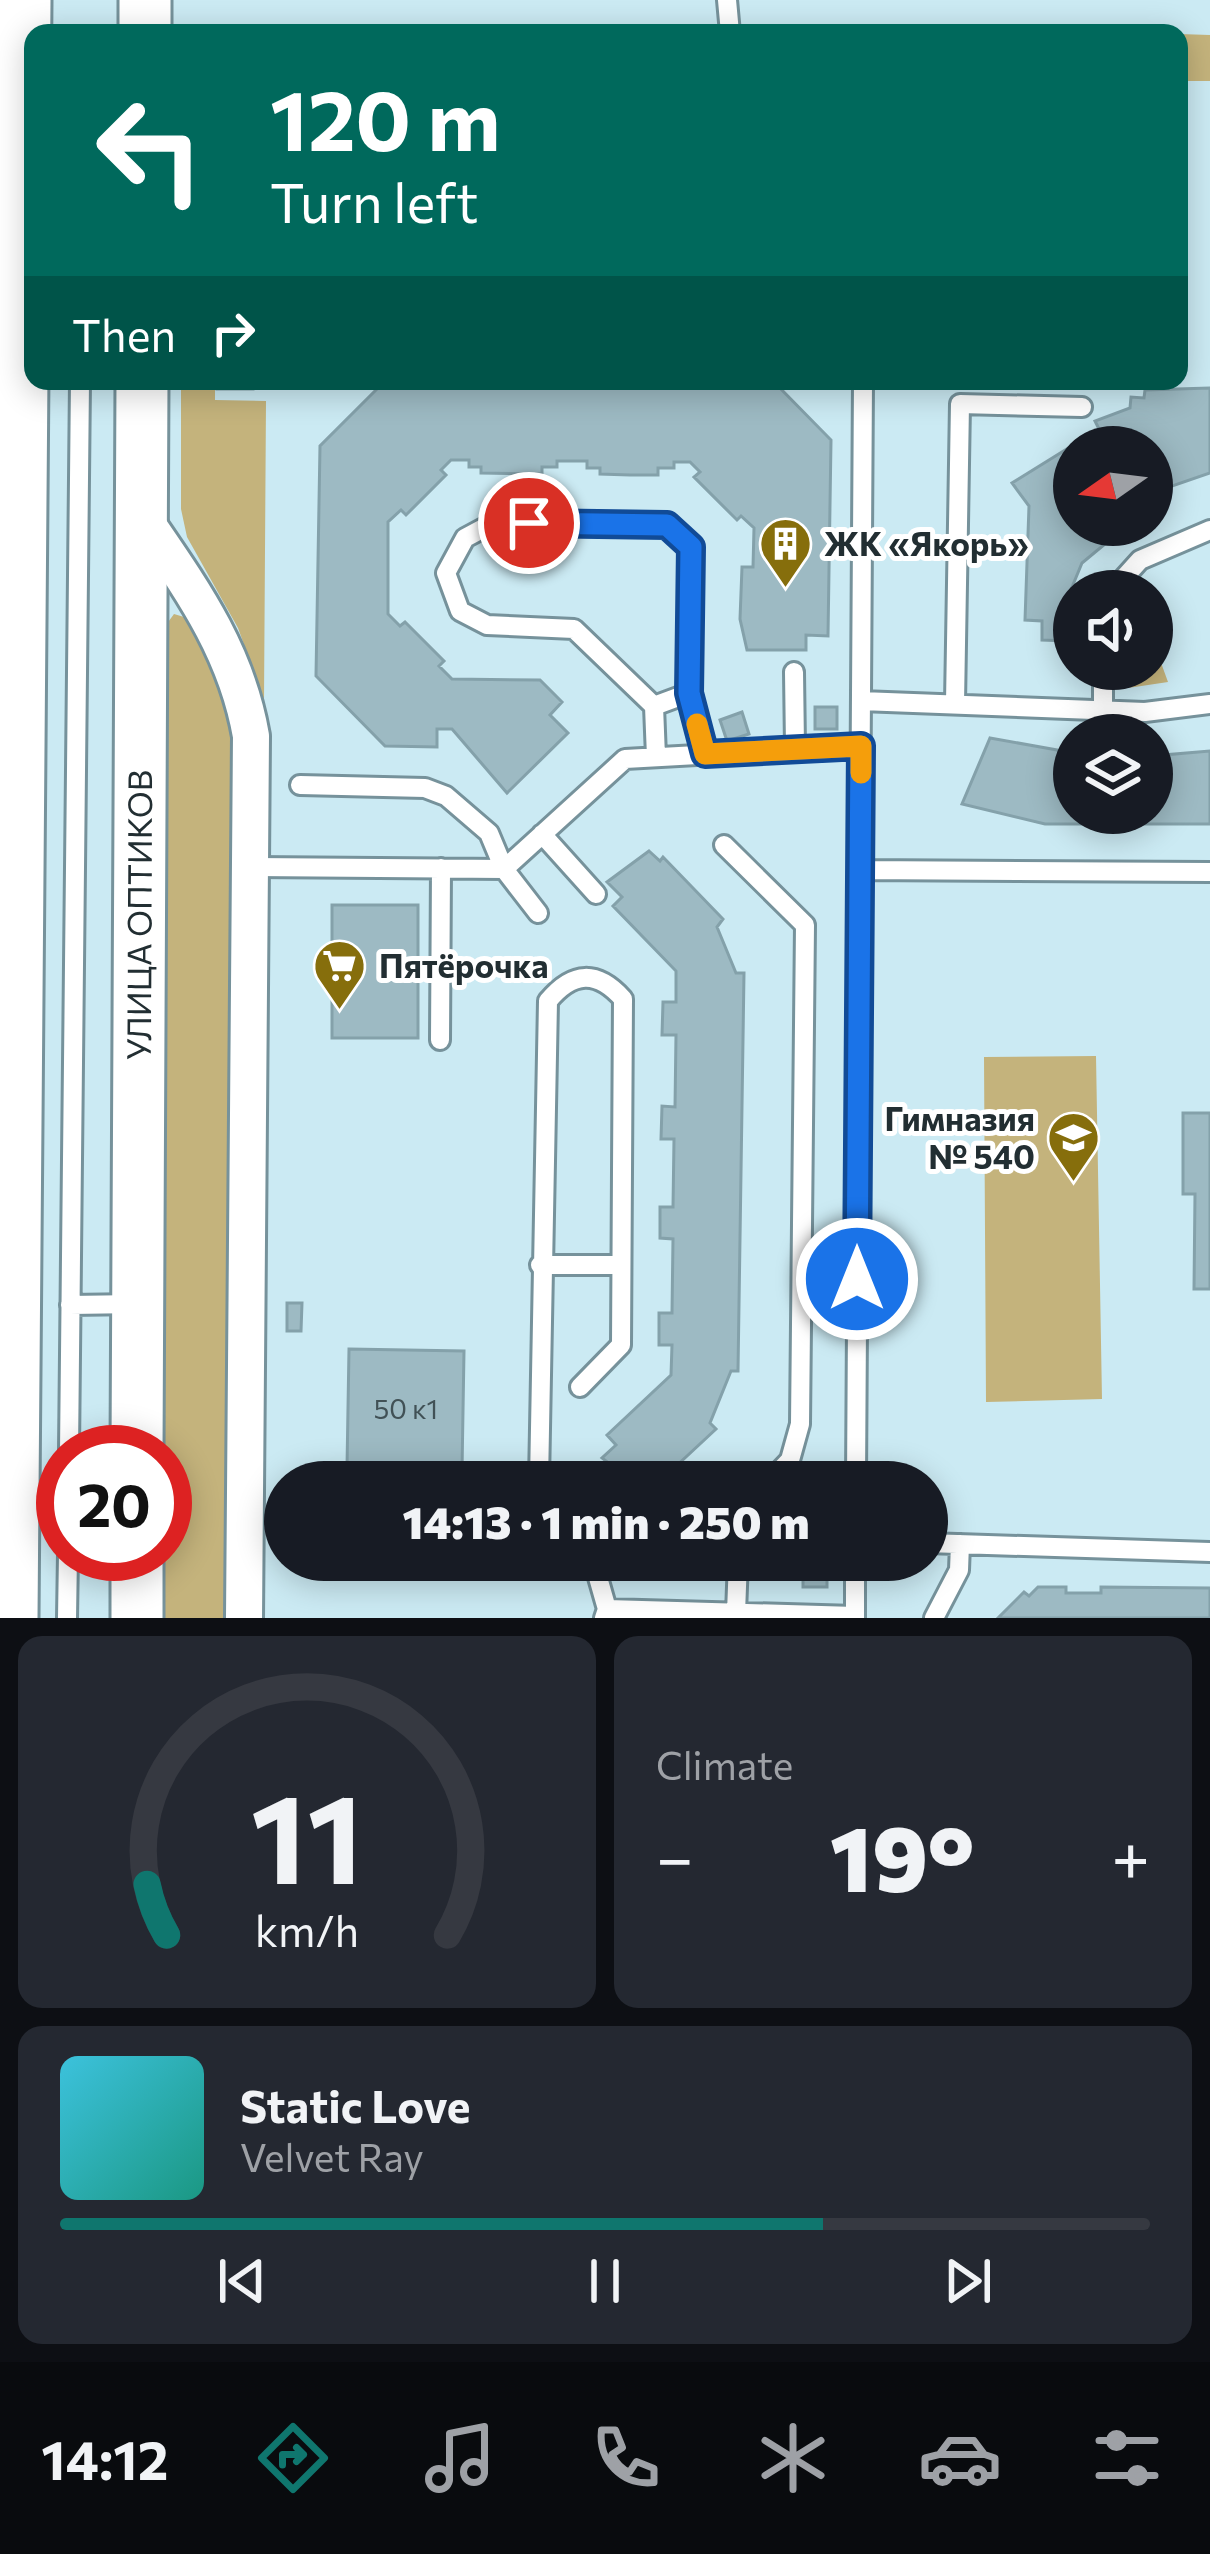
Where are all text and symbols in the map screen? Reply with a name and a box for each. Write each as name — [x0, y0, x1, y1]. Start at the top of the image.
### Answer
text: 120 m — [270, 66, 500, 168]
icon: left — [72, 72, 228, 228]
text: Turn left — [270, 168, 478, 234]
icon: right — [200, 300, 266, 366]
text: Then — [72, 306, 176, 361]
north arrow — [1053, 426, 1173, 546]
map controls — [1053, 426, 1173, 834]
pin — [478, 472, 580, 574]
icon: arrive — [496, 490, 562, 556]
building icon: ЖК «Якорь» — [757, 516, 813, 590]
place label: ЖК «Якорь» — [824, 522, 1029, 563]
button: sound — [1053, 570, 1173, 690]
button: layers — [1053, 714, 1173, 834]
street label: УЛИЦА ОПТИКОВ — [117, 770, 159, 1060]
supermarket icon: Пятёрочка — [312, 938, 368, 1012]
place label: Пятёрочка — [379, 944, 548, 985]
place label: Гимназия № 540 — [884, 1097, 1035, 1176]
school or university icon: Гимназия № 540 — [1046, 1110, 1102, 1184]
position arrow — [794, 1216, 920, 1342]
house number: 50 к1 — [374, 1392, 438, 1425]
speed limit sign: 20 — [36, 1425, 192, 1581]
text: 14:13 · 1 min · 250 m — [402, 1493, 810, 1548]
text: Climate — [656, 1740, 793, 1788]
text: 11 — [251, 1757, 363, 1910]
text: 19° — [830, 1800, 975, 1911]
text: − — [656, 1815, 694, 1896]
text: + — [1111, 1815, 1150, 1896]
text: km/h — [255, 1903, 359, 1956]
text: Static Love — [240, 2077, 470, 2132]
text: Velvet Ray — [240, 2132, 424, 2180]
icon: previous — [209, 2248, 275, 2314]
icon: pause — [572, 2248, 638, 2314]
icon: next — [935, 2248, 1001, 2314]
icon: directions — [251, 2416, 335, 2500]
icon: music — [418, 2416, 502, 2500]
icon: phone — [584, 2416, 668, 2500]
icon: climate — [751, 2416, 835, 2500]
icon: car — [918, 2416, 1002, 2500]
icon: filters — [1085, 2416, 1169, 2500]
text: 14:12 — [41, 2425, 168, 2491]

